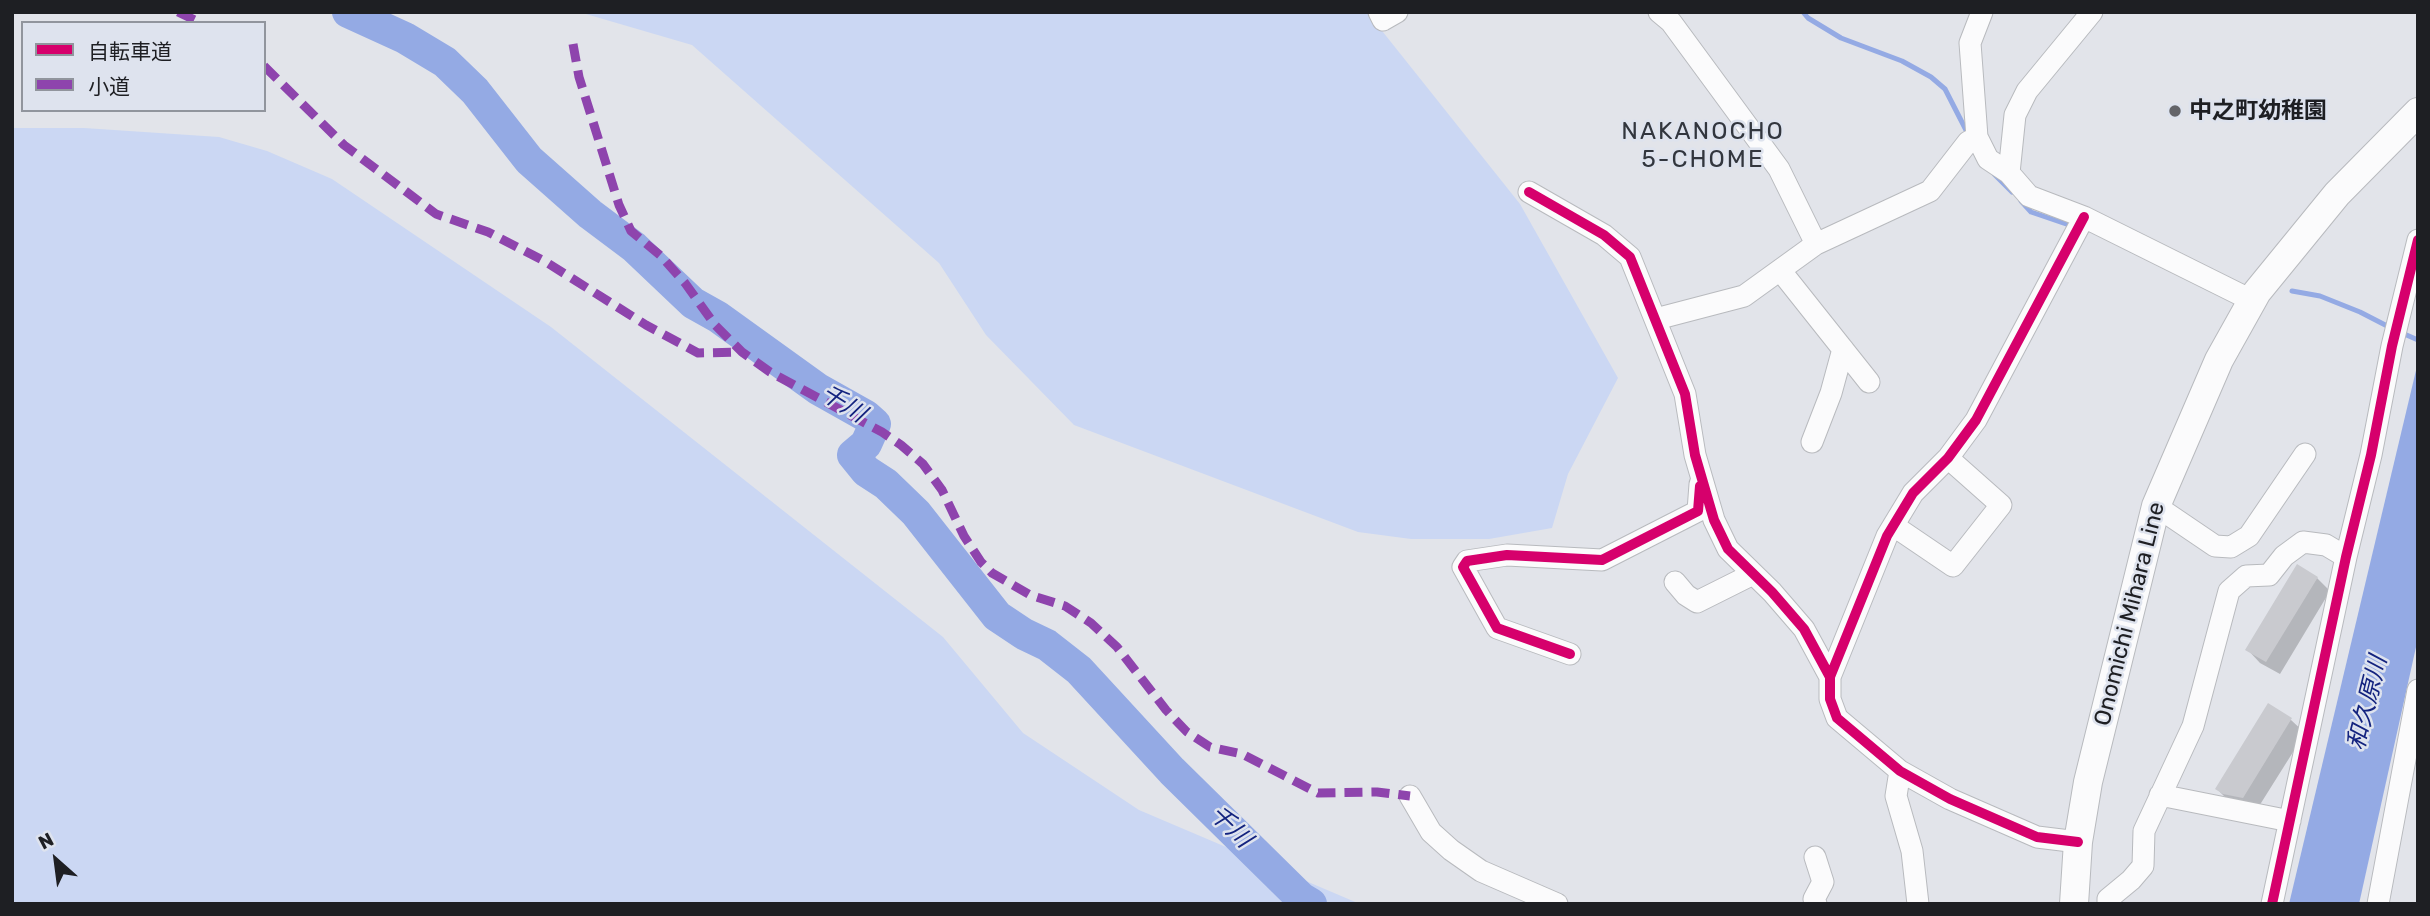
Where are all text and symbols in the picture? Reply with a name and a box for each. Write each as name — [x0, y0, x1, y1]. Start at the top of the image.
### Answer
legend — [21, 21, 266, 112]
text: 自転車道 — [88, 39, 172, 64]
text: 小道 — [88, 74, 130, 99]
place label: 中之町幼稚園 — [2189, 97, 2327, 125]
marker: 中之町幼稚園 — [2167, 103, 2183, 119]
district label: NAKANOCHO 5-CHOME — [1622, 118, 1784, 174]
water label: 千川 — [815, 379, 871, 429]
street label: Onomichi Mihara Line — [2089, 499, 2171, 729]
water label: 和久原川 — [2342, 653, 2394, 753]
water label: 千川 — [1203, 800, 1257, 854]
north arrow — [21, 825, 91, 895]
text: N — [34, 828, 57, 854]

